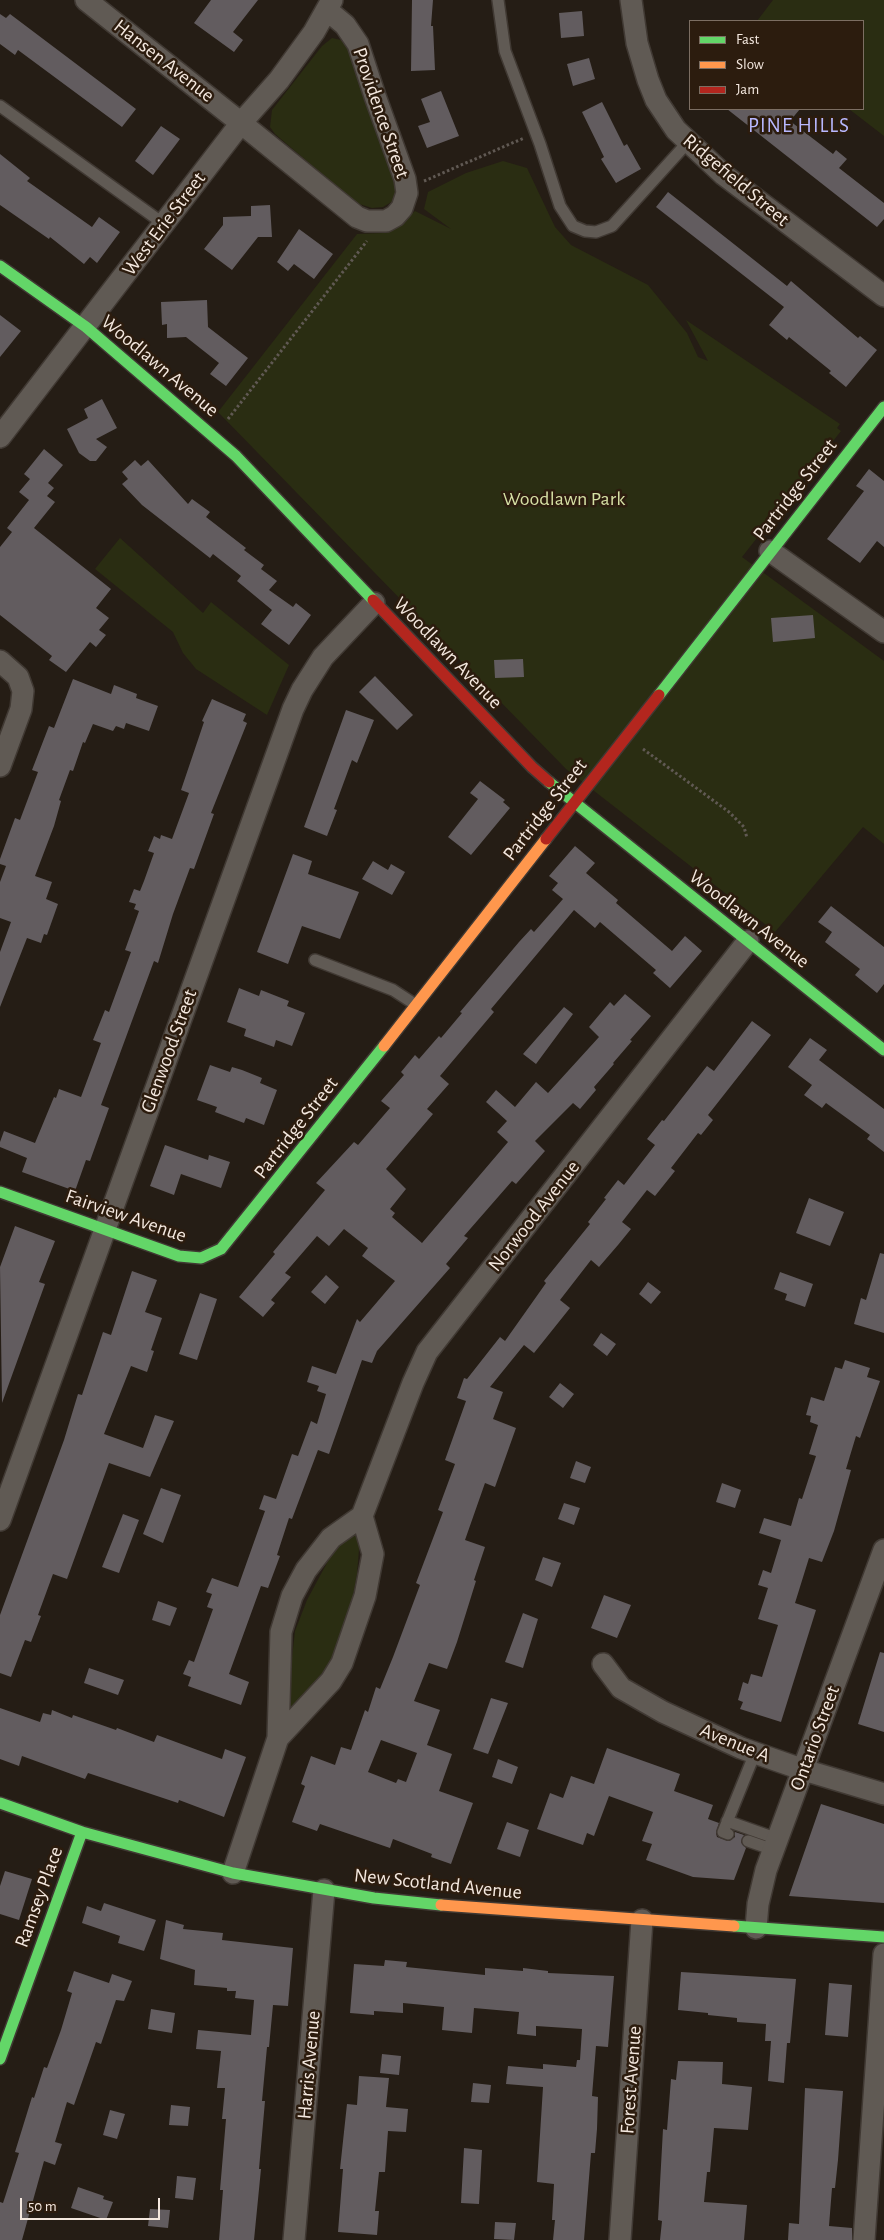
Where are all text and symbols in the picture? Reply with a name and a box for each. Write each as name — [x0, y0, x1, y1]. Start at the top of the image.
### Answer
street label: Hansen Avenue — [109, 14, 219, 108]
legend — [689, 20, 864, 110]
text: Fast — [736, 32, 759, 47]
street label: Providence Street — [347, 45, 415, 181]
text: Slow — [736, 57, 764, 72]
text: Jam — [736, 82, 759, 97]
district label: PINE HILLS — [747, 113, 851, 139]
street label: Ridgefield Street — [678, 129, 794, 231]
street label: West Erie Street — [117, 167, 211, 281]
street label: Woodlawn Avenue — [96, 310, 224, 422]
street label: Partridge Street — [748, 434, 842, 546]
park label: Woodlawn Park — [503, 487, 625, 511]
street label: Woodlawn Avenue — [389, 592, 507, 714]
street label: Partridge Street — [498, 754, 592, 866]
street label: Woodlawn Avenue — [684, 865, 814, 973]
street label: Glenwood Street — [136, 986, 202, 1116]
street label: Partridge Street — [249, 1072, 343, 1184]
street label: Norwood Avenue — [483, 1156, 585, 1276]
street label: Fairview Avenue — [62, 1184, 190, 1248]
street label: Ontario Street — [785, 1682, 845, 1794]
street label: Avenue A — [697, 1718, 773, 1768]
street label: Ramsey Place — [10, 1843, 68, 1951]
street label: New Scotland Avenue — [353, 1863, 523, 1905]
street label: Harris Avenue — [292, 2010, 326, 2120]
street label: Forest Avenue — [615, 2025, 647, 2135]
scale bar — [22, 2188, 162, 2220]
text: 50 m — [28, 2199, 57, 2214]

